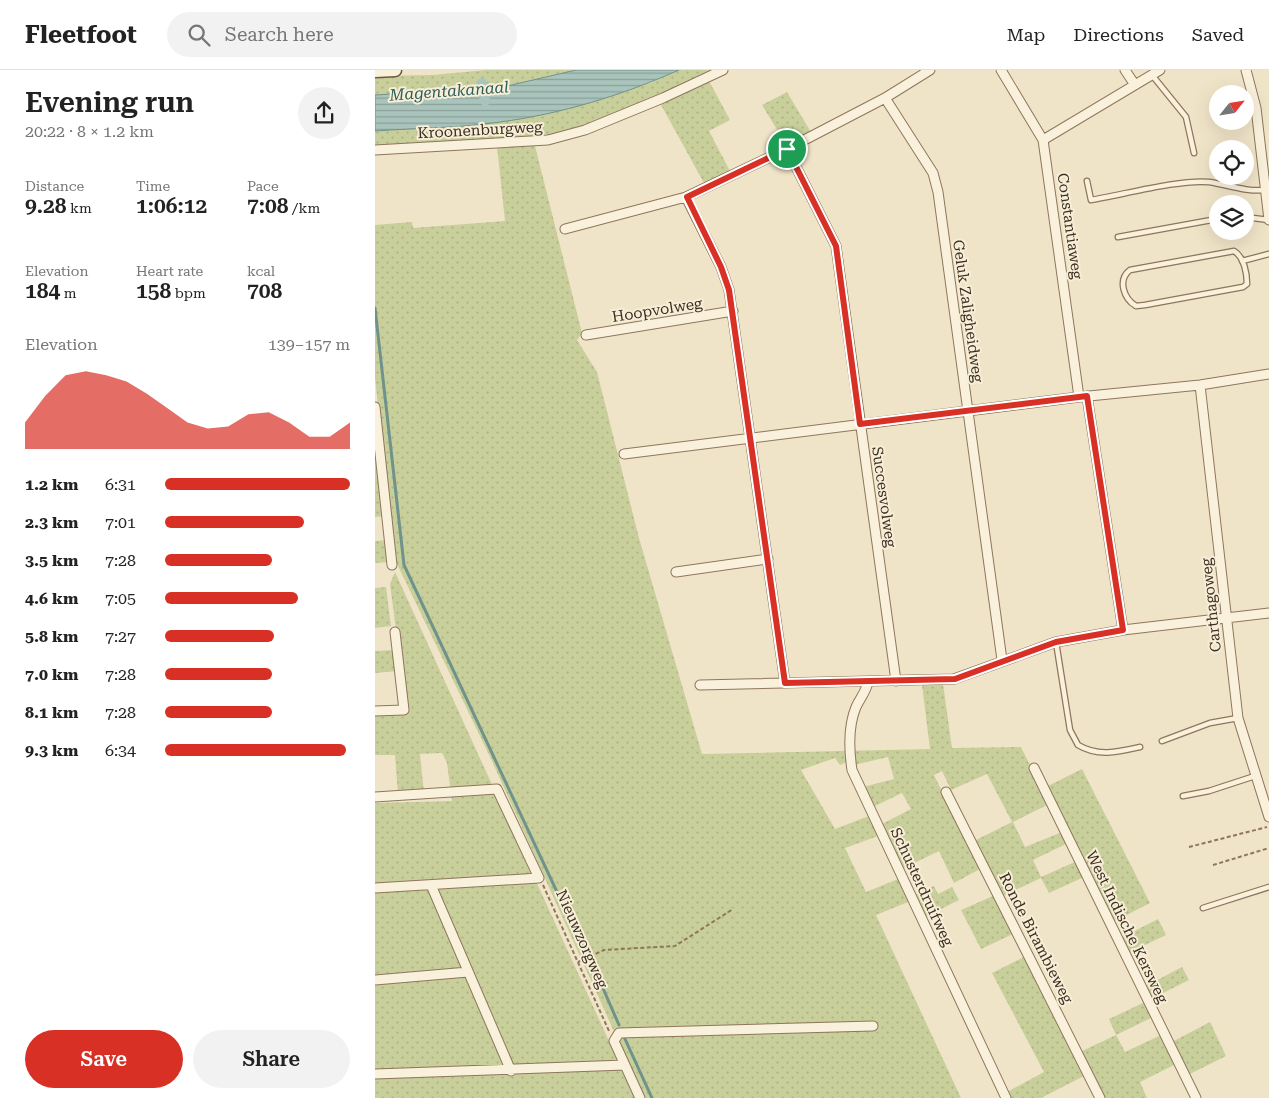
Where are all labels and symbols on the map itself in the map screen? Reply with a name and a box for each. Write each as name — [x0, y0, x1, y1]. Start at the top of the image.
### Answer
water label: Magentakanaal — [388, 77, 510, 105]
north arrow — [1209, 85, 1254, 130]
street label: Kroonenburgweg — [417, 118, 543, 142]
pin — [766, 128, 808, 170]
street label: Constantiaweg — [1054, 172, 1086, 281]
street label: Geluk Zaligheidweg — [949, 238, 987, 384]
street label: Hoopvolweg — [611, 294, 704, 326]
street label: Succesvolweg — [868, 445, 900, 549]
street label: Carthagoweg — [1197, 557, 1225, 653]
street label: Schusterdruifweg — [887, 825, 958, 950]
street label: West Indische Kersweg — [1082, 848, 1172, 1006]
street label: Ronde Birambieweg — [995, 870, 1077, 1007]
street label: Nieuwzorgweg — [552, 887, 612, 992]

